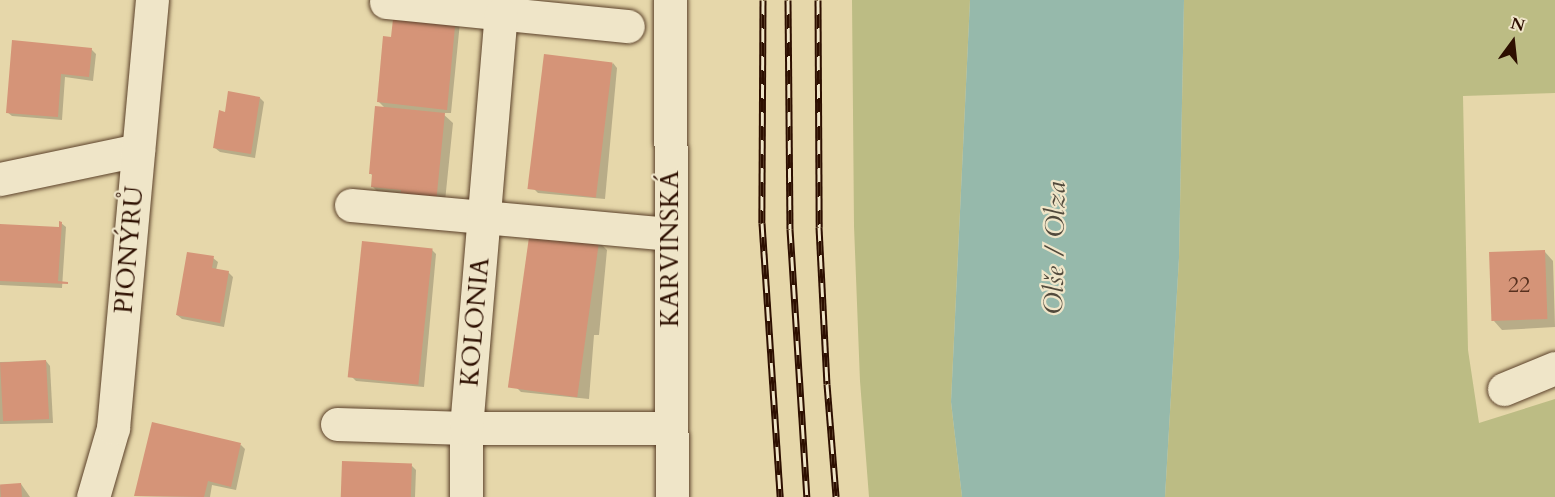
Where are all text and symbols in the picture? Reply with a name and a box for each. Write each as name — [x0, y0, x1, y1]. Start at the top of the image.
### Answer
north arrow — [1483, 12, 1543, 72]
text: N — [1508, 12, 1527, 37]
street label: KARVINSKÁ — [654, 171, 686, 327]
water label: Olše / Olza — [1038, 181, 1072, 315]
street label: PIONÝRŮ — [108, 185, 150, 315]
street label: KOLONIA — [454, 256, 496, 388]
house number: 22 — [1508, 273, 1530, 299]

